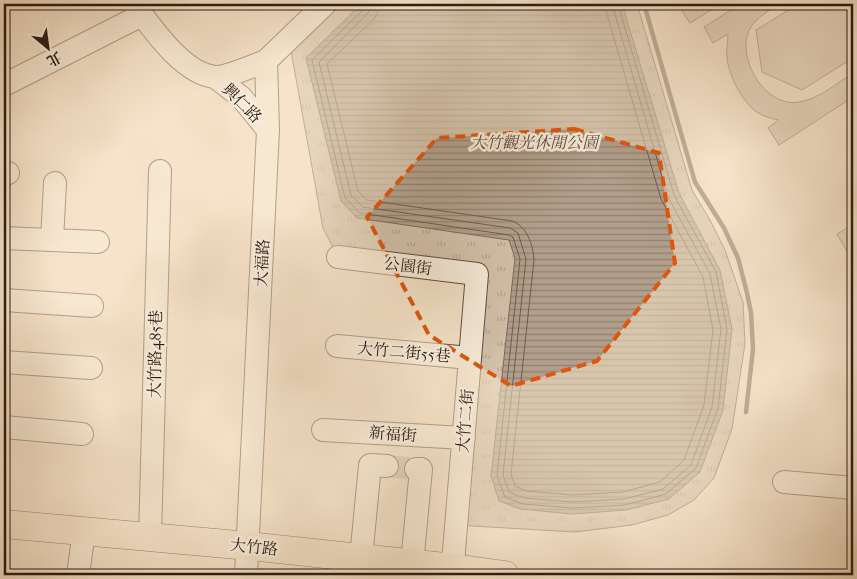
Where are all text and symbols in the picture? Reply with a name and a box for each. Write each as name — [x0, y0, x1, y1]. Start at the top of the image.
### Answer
north arrow — [22, 22, 72, 72]
text: 北 — [44, 48, 64, 70]
street label: 興仁路 — [218, 79, 266, 127]
park label: 大竹觀光休閒公園 — [470, 133, 601, 152]
street label: 大福路 — [251, 239, 273, 287]
street label: 公園街 — [383, 254, 433, 278]
street label: 大竹路485巷 — [145, 310, 165, 398]
street label: 大竹二街55巷 — [356, 338, 452, 366]
street label: 大竹二街 — [453, 388, 477, 454]
street label: 新福街 — [368, 423, 418, 445]
street label: 大竹路 — [229, 535, 279, 559]

